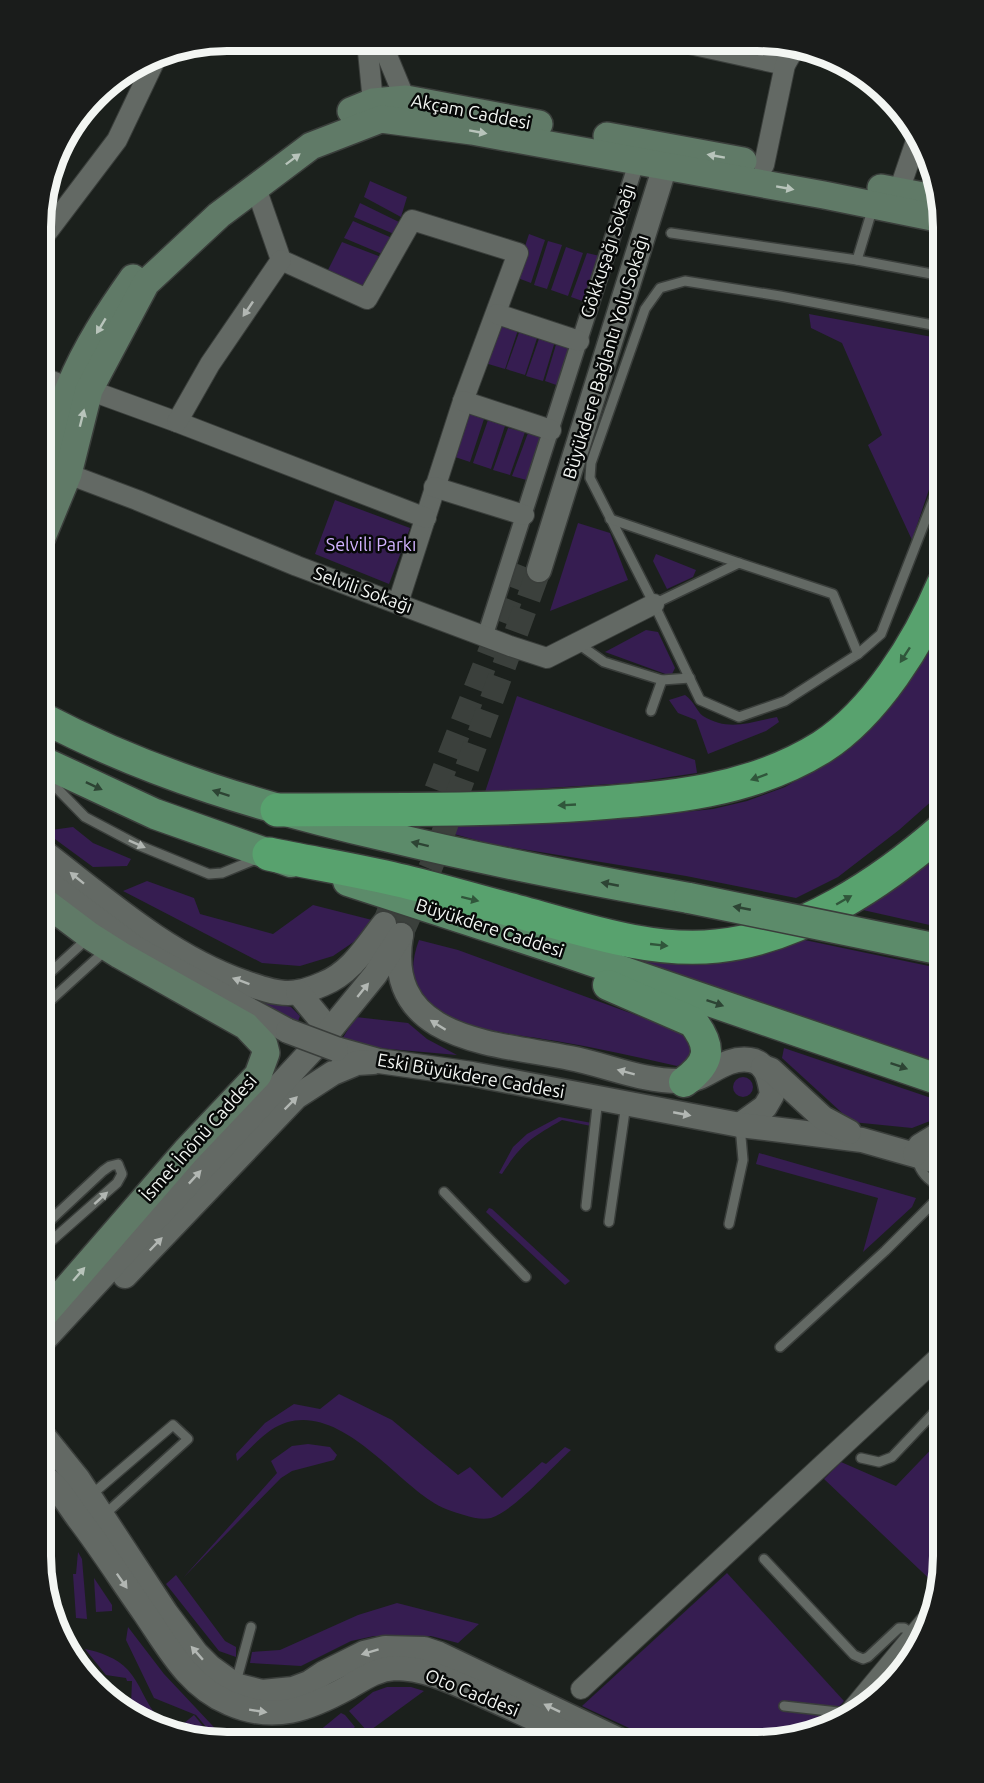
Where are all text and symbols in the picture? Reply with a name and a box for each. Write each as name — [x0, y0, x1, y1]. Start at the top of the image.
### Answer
street label: Akçam Caddesi — [410, 90, 533, 132]
one-way arrow — [468, 128, 487, 137]
one-way arrow — [707, 151, 726, 160]
one-way arrow — [286, 154, 301, 166]
street label: Gökkuşağı Sokağı — [576, 181, 638, 320]
one-way arrow — [776, 184, 795, 193]
street label: Büyükdere Bağlantı Yolu Sokağı — [558, 232, 652, 481]
one-way arrow — [242, 300, 254, 316]
one-way arrow — [96, 318, 107, 334]
one-way arrow — [78, 409, 88, 427]
park label: Selvili Parkı — [326, 534, 416, 554]
street label: Selvili Sokağı — [311, 562, 415, 616]
one-way arrow — [900, 647, 911, 663]
one-way arrow — [750, 773, 768, 783]
one-way arrow — [86, 781, 103, 790]
one-way arrow — [212, 788, 230, 797]
one-way arrow — [557, 801, 576, 810]
one-way arrow — [410, 839, 429, 849]
one-way arrow — [128, 840, 146, 849]
one-way arrow — [69, 872, 84, 885]
one-way arrow — [601, 879, 620, 888]
street label: Büyükdere Caddesi — [414, 894, 567, 960]
one-way arrow — [461, 895, 479, 904]
one-way arrow — [836, 895, 853, 905]
one-way arrow — [732, 903, 751, 912]
one-way arrow — [650, 940, 669, 950]
one-way arrow — [232, 976, 250, 986]
one-way arrow — [356, 982, 369, 998]
one-way arrow — [706, 999, 724, 1008]
one-way arrow — [430, 1019, 446, 1030]
street label: Eski Büyükdere Caddesi — [376, 1049, 566, 1101]
one-way arrow — [890, 1061, 908, 1071]
one-way arrow — [617, 1067, 635, 1077]
street label: İsmet İnönü Caddesi — [136, 1070, 260, 1204]
one-way arrow — [283, 1097, 297, 1111]
one-way arrow — [672, 1110, 691, 1119]
one-way arrow — [188, 1170, 201, 1185]
one-way arrow — [93, 1192, 108, 1205]
one-way arrow — [149, 1237, 162, 1252]
one-way arrow — [72, 1267, 85, 1282]
one-way arrow — [117, 1573, 128, 1589]
one-way arrow — [191, 1646, 204, 1661]
one-way arrow — [361, 1648, 379, 1657]
street label: Oto Caddesi — [423, 1664, 522, 1720]
one-way arrow — [543, 1703, 560, 1712]
one-way arrow — [249, 1707, 268, 1716]

